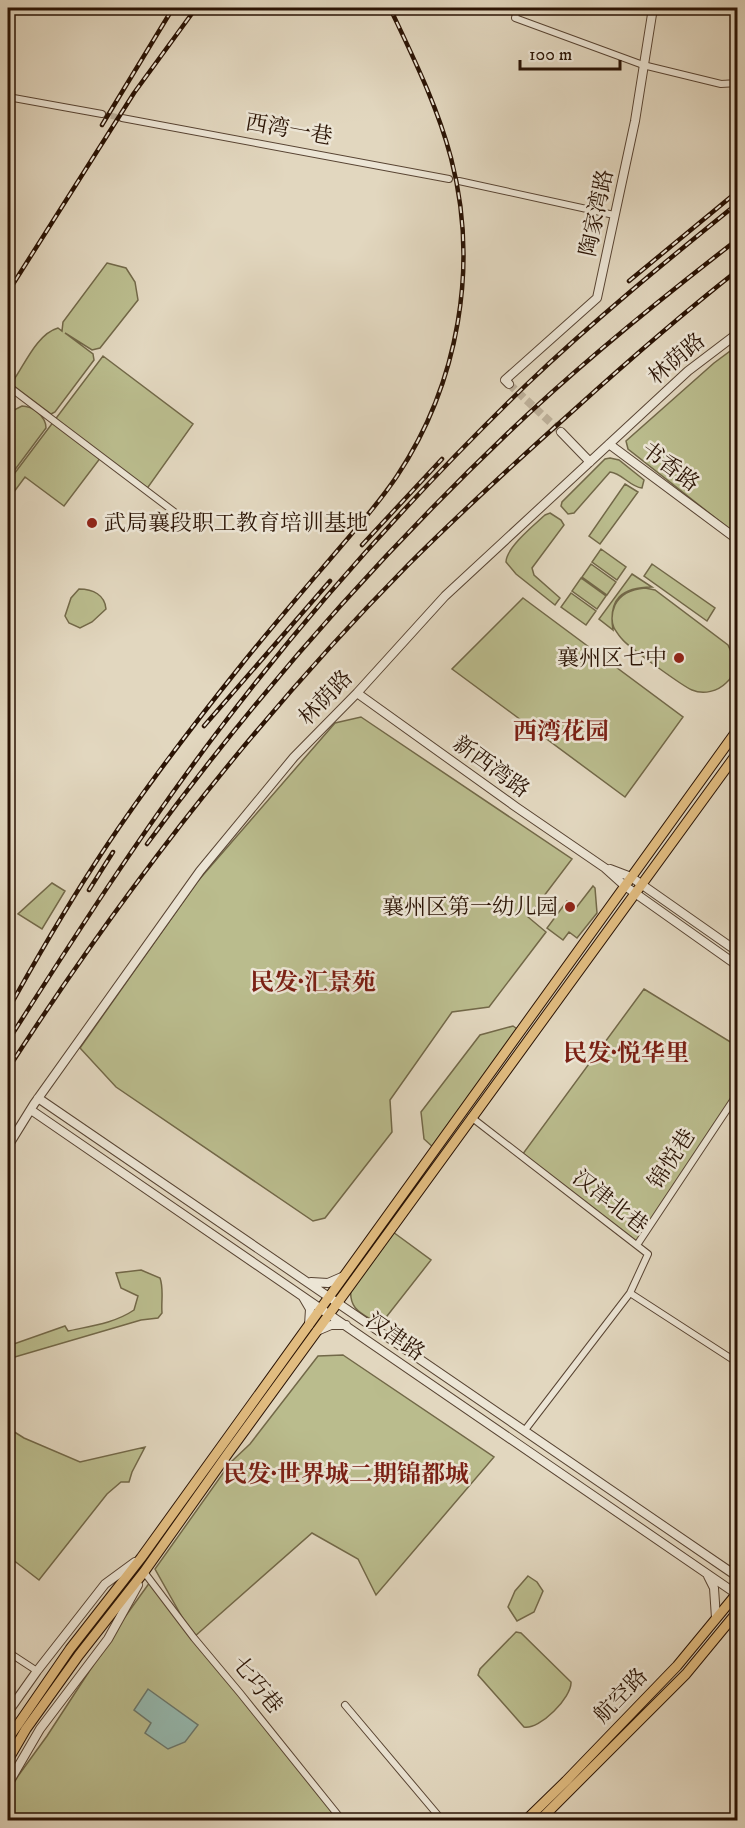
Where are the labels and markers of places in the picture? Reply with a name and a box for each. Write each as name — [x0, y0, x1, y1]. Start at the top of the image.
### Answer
place label: 武局襄段职工教育培训基地 — [104, 510, 368, 537]
marker: 武局襄段职工教育培训基地 — [85, 516, 99, 530]
place label: 襄州区七中 — [557, 645, 667, 672]
marker: 襄州区七中 — [672, 651, 686, 665]
place label: 襄州区第一幼儿园 — [382, 894, 558, 921]
marker: 襄州区第一幼儿园 — [563, 900, 577, 914]

